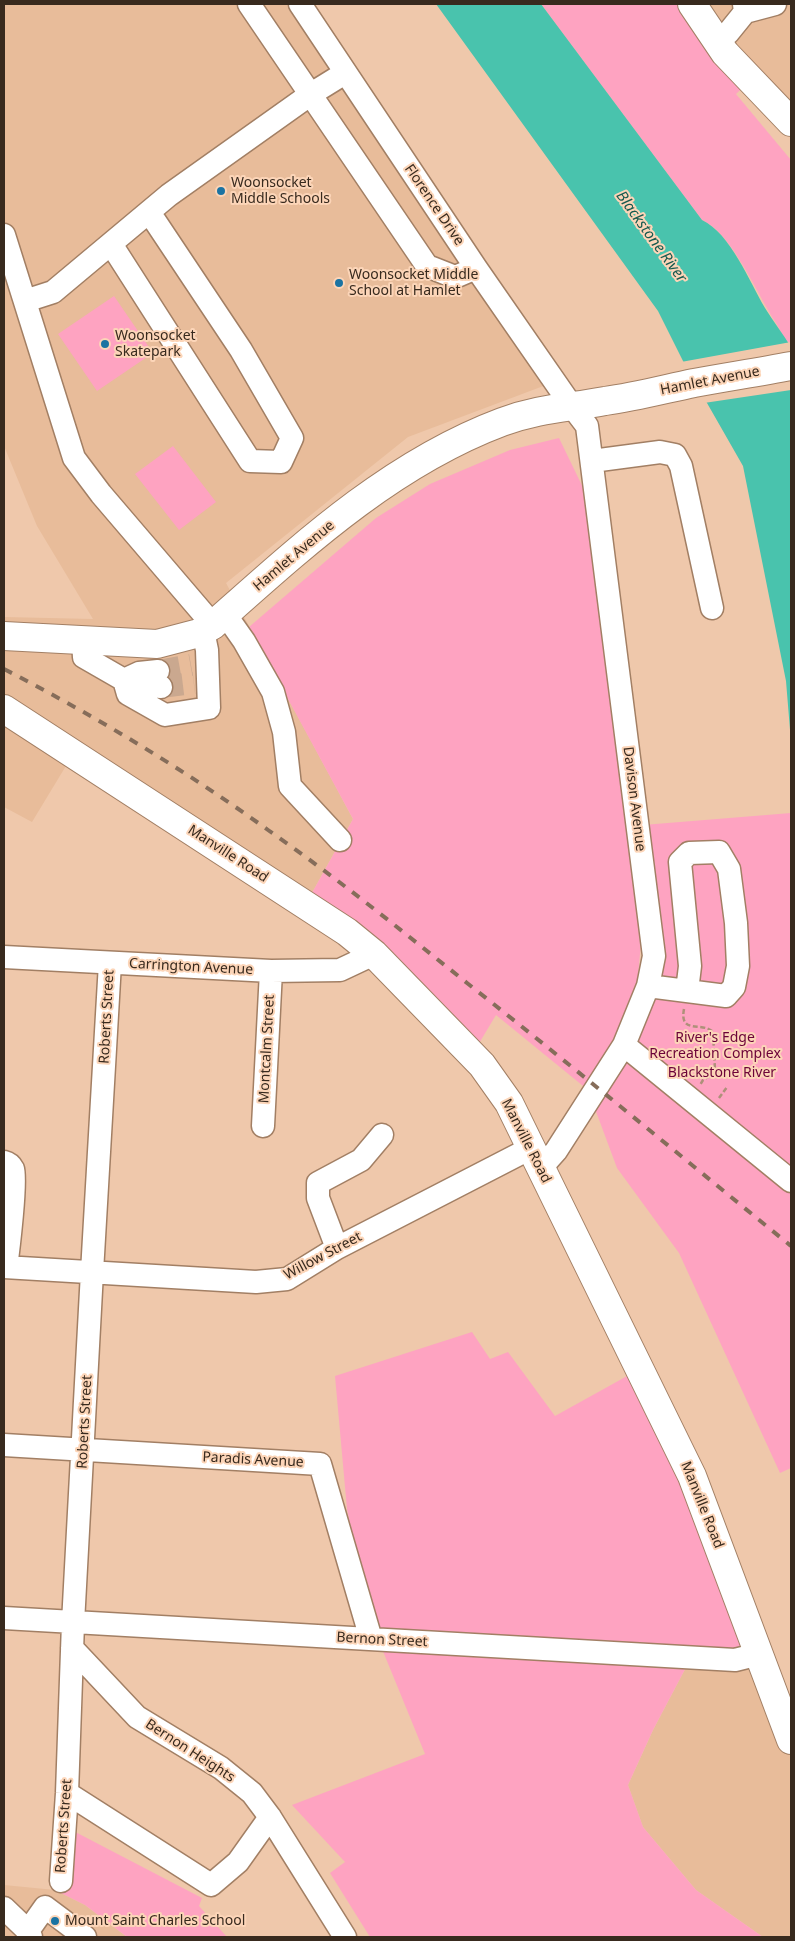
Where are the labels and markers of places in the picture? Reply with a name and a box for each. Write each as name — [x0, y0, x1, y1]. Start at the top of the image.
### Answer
place label: Woonsocket Middle Schools — [231, 175, 330, 208]
marker: Woonsocket Middle Schools — [215, 185, 227, 197]
place label: Woonsocket Middle School at Hamlet — [349, 267, 478, 300]
marker: Woonsocket Middle School at Hamlet — [333, 277, 345, 289]
place label: Woonsocket Skatepark — [115, 328, 196, 361]
marker: Woonsocket Skatepark — [99, 338, 111, 350]
place label: Mount Saint Charles School — [65, 1913, 245, 1929]
marker: Mount Saint Charles School — [49, 1915, 61, 1927]

